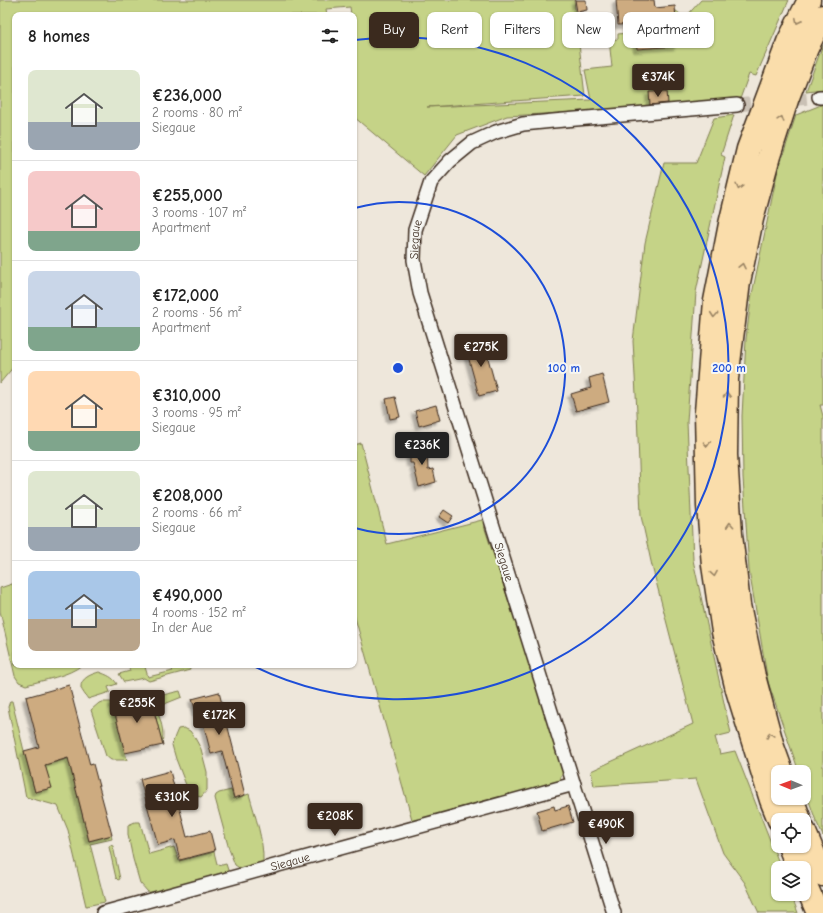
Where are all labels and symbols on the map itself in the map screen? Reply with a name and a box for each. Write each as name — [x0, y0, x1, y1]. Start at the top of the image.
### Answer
one-way arrow — [795, 17, 803, 24]
pin: €374K — [630, 64, 686, 98]
one-way arrow — [776, 116, 785, 123]
one-way arrow — [735, 183, 744, 190]
street label: Siegaue — [407, 217, 425, 259]
one-way arrow — [737, 263, 745, 270]
one-way arrow — [709, 312, 718, 318]
pin: €275K — [453, 334, 509, 368]
centre of rings — [391, 361, 405, 375]
text: 100 m — [548, 361, 580, 375]
text: 200 m — [712, 361, 746, 375]
one-way arrow — [723, 392, 731, 398]
pin: €236K — [394, 432, 450, 466]
one-way arrow — [702, 441, 711, 447]
one-way arrow — [726, 522, 735, 528]
street label: Siegaue — [491, 541, 517, 583]
one-way arrow — [710, 571, 718, 577]
pin: €255K — [109, 690, 165, 724]
pin: €172K — [191, 702, 247, 736]
one-way arrow — [766, 732, 775, 739]
north arrow — [771, 765, 811, 805]
pin: €310K — [144, 784, 200, 818]
pin: €208K — [307, 803, 363, 837]
pin: €490K — [578, 811, 634, 845]
street label: Siegaue — [269, 850, 311, 874]

